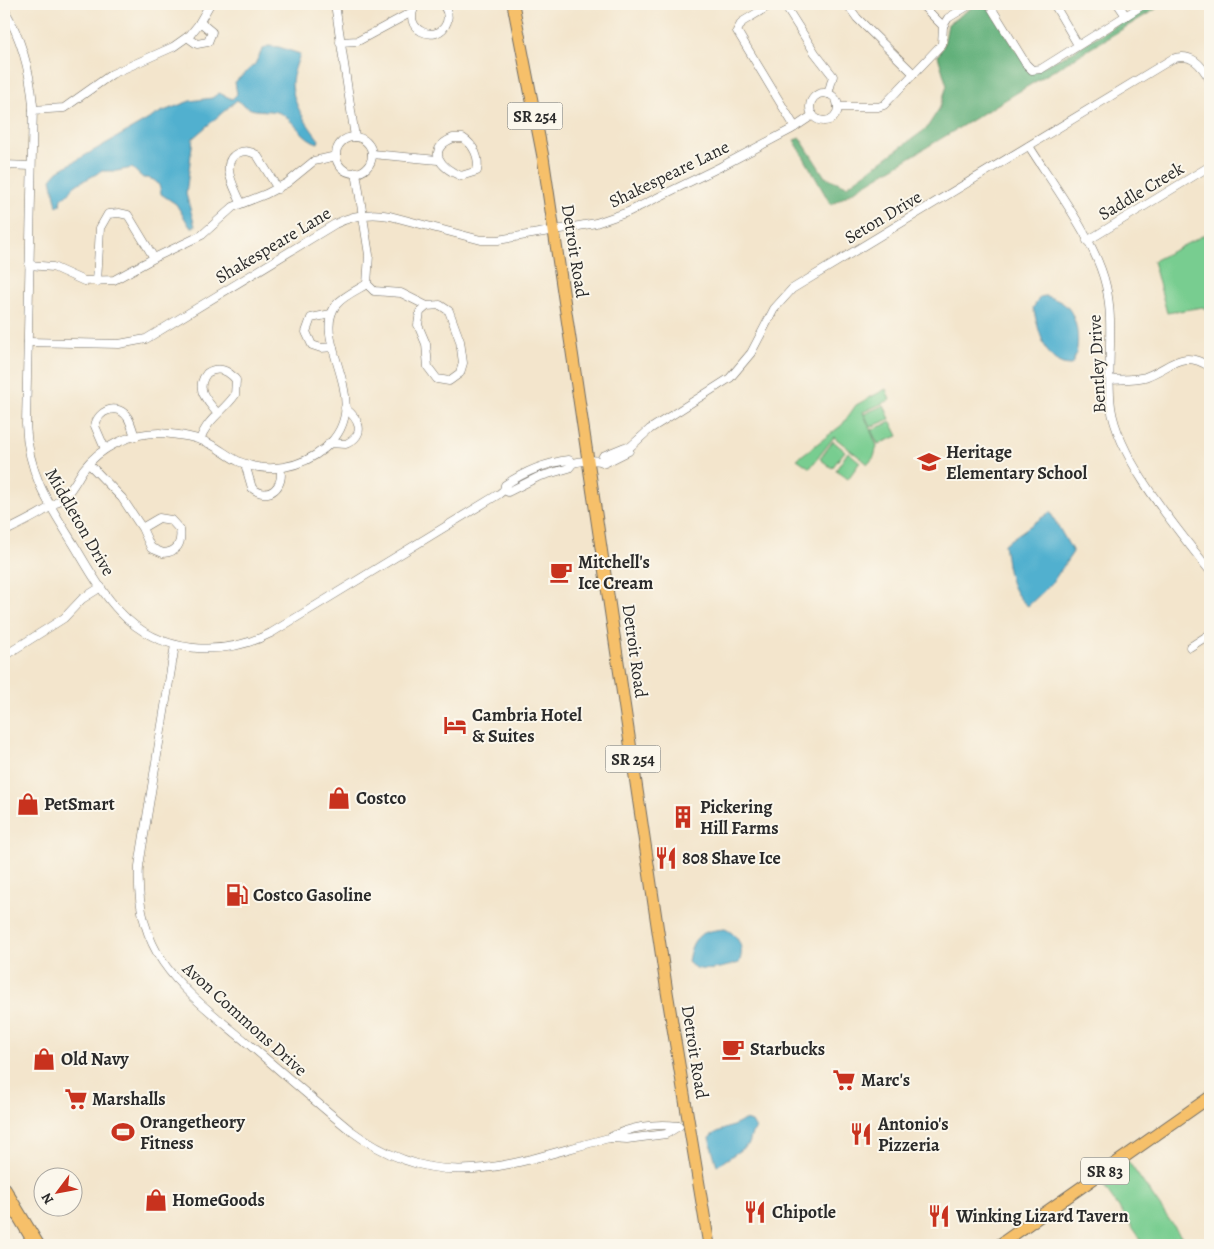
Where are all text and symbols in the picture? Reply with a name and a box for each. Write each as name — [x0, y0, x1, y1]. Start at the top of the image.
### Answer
road number: SR 254 — [508, 102, 562, 130]
street label: Shakespeare Lane — [605, 135, 733, 213]
street label: Saddle Creek — [1094, 156, 1188, 226]
street label: Seton Drive — [840, 185, 926, 249]
street label: Shakespeare Lane — [211, 201, 335, 289]
street label: Detroit Road — [556, 203, 594, 300]
street label: Bentley Drive — [1082, 314, 1112, 414]
place label: Heritage Elementary School — [946, 440, 1088, 485]
school or university icon: Heritage Elementary School — [916, 449, 942, 475]
street label: Middleton Drive — [39, 464, 121, 580]
place label: Mitchell's Ice Cream — [578, 550, 653, 595]
cafe icon: Mitchell's Ice Cream — [548, 559, 574, 585]
street label: Detroit Road — [617, 603, 653, 700]
place label: Cambria Hotel & Suites — [472, 703, 582, 748]
hotel icon: Cambria Hotel & Suites — [442, 712, 468, 738]
road number: SR 254 — [606, 746, 660, 772]
shop icon: Costco — [326, 785, 352, 811]
place label: Costco — [356, 786, 406, 810]
shop icon: PetSmart — [15, 791, 41, 817]
place label: PetSmart — [44, 792, 115, 816]
place label: Pickering Hill Farms — [700, 795, 779, 840]
building icon: Pickering Hill Farms — [670, 804, 696, 830]
restaurant icon: 808 Shave Ice — [653, 845, 679, 871]
place label: 808 Shave Ice — [682, 846, 781, 870]
fuel station icon: Costco Gasoline — [224, 882, 250, 908]
place label: Costco Gasoline — [253, 883, 372, 907]
street label: Avon Commons Drive — [177, 956, 313, 1081]
street label: Detroit Road — [676, 1004, 714, 1101]
cafe icon: Starbucks — [720, 1036, 746, 1062]
place label: Starbucks — [750, 1037, 825, 1061]
shop icon: Old Navy — [31, 1046, 57, 1072]
place label: Old Navy — [61, 1047, 129, 1071]
supermarket icon: Marc's — [831, 1067, 857, 1093]
place label: Marc's — [861, 1068, 910, 1092]
supermarket icon: Marshalls — [63, 1086, 89, 1112]
place label: Marshalls — [92, 1087, 166, 1111]
place label: Orangetheory Fitness — [140, 1110, 245, 1155]
place label: Antonio's Pizzeria — [877, 1112, 949, 1157]
sports icon: Orangetheory Fitness — [110, 1119, 136, 1145]
restaurant icon: Antonio's Pizzeria — [848, 1121, 874, 1147]
road number: SR 83 — [1081, 1158, 1129, 1184]
north arrow — [32, 1166, 82, 1216]
shop icon: HomeGoods — [143, 1187, 169, 1213]
place label: HomeGoods — [172, 1188, 265, 1212]
text: N — [37, 1189, 58, 1208]
restaurant icon: Chipotle — [742, 1199, 768, 1225]
place label: Chipotle — [772, 1200, 836, 1224]
restaurant icon: Winking Lizard Tavern — [926, 1203, 952, 1229]
place label: Winking Lizard Tavern — [955, 1204, 1129, 1228]

